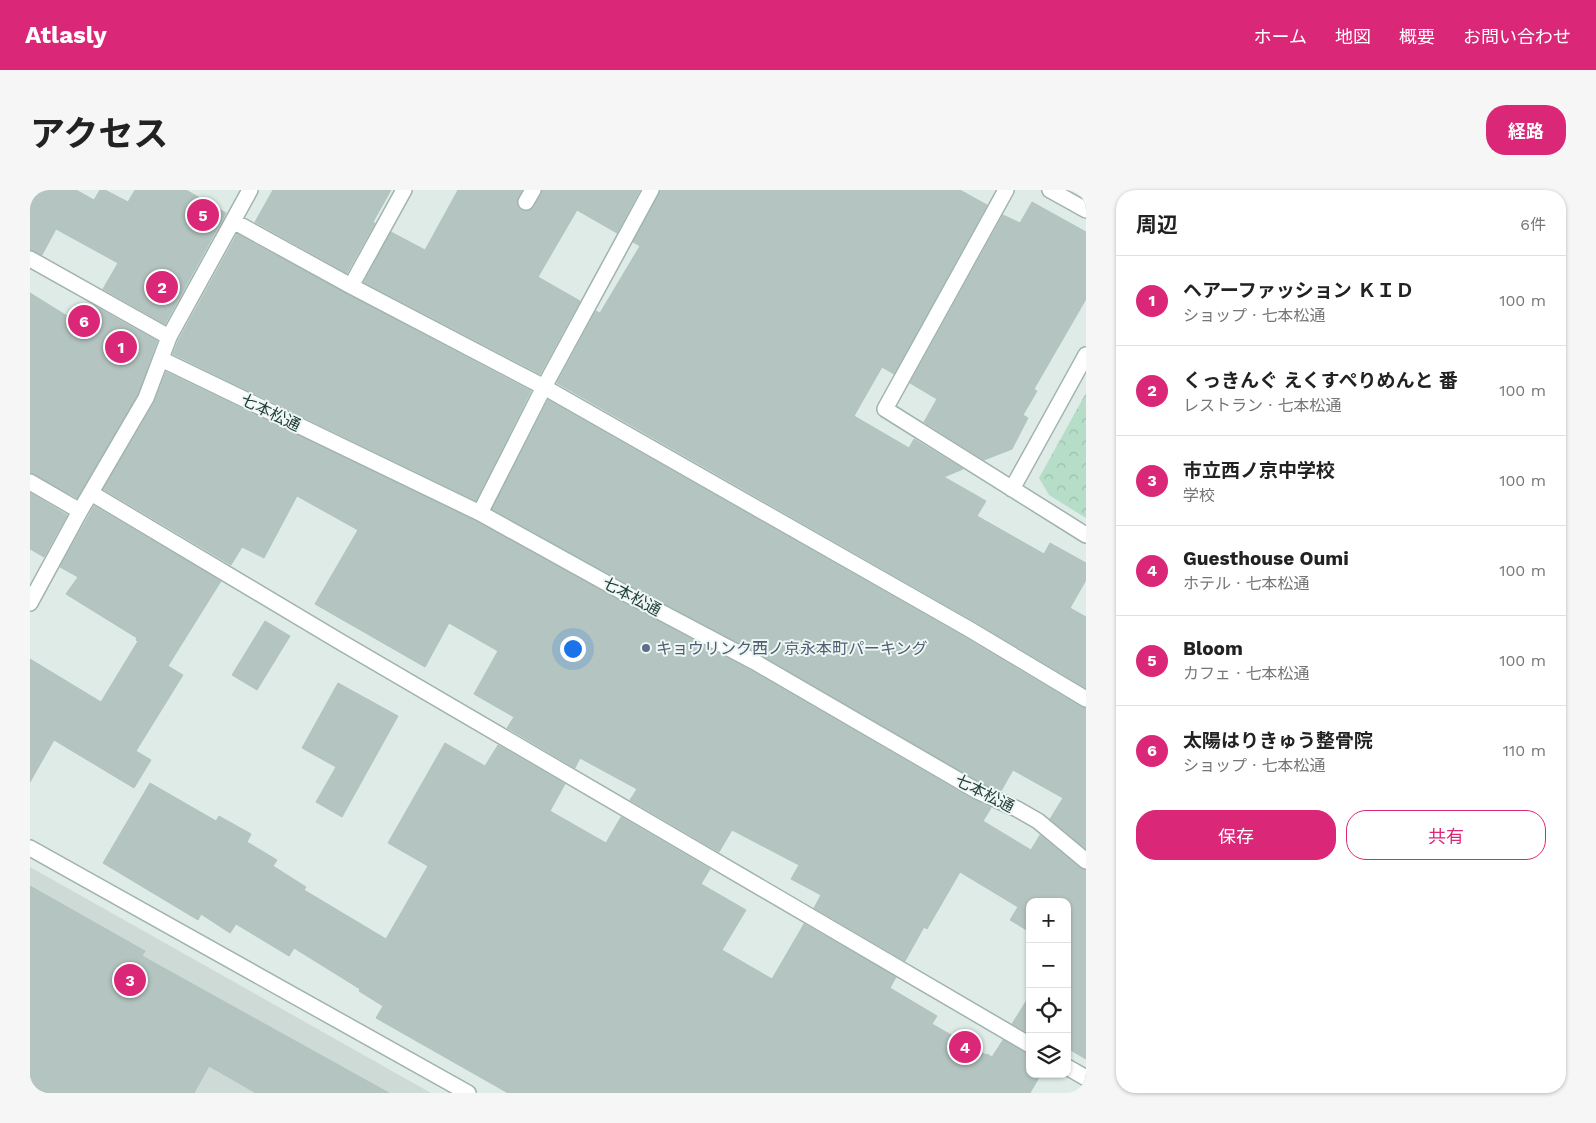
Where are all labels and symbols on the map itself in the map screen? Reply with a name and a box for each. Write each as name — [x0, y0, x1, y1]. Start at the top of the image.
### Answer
pin: 5 — [187, 196, 219, 234]
pin: 2 — [146, 268, 178, 306]
pin: 6 — [68, 302, 100, 340]
pin: 1 — [105, 328, 137, 366]
street label: 七本松通 — [238, 390, 304, 435]
street label: 七本松通 — [599, 573, 664, 620]
your location — [560, 636, 586, 662]
place label: キョウリンク西ノ京永本町パーキング — [656, 639, 928, 658]
marker: キョウリンク西ノ京永本町パーキング — [640, 642, 652, 654]
street label: 七本松通 — [952, 770, 1018, 816]
pin: 3 — [114, 961, 146, 999]
pin: 4 — [949, 1028, 981, 1066]

